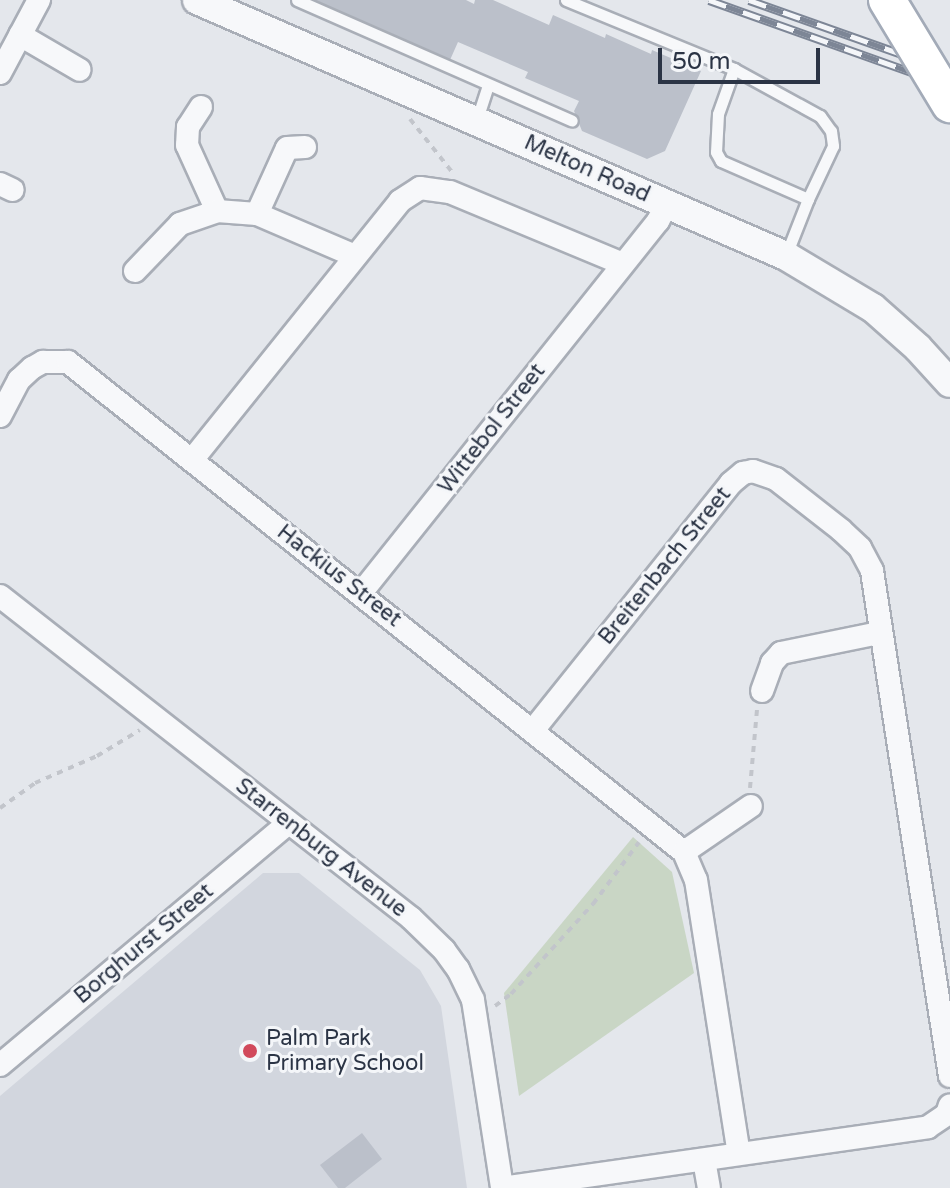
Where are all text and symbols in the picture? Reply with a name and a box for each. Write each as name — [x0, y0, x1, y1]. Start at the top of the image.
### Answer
scale bar — [662, 32, 824, 82]
text: 50 m — [672, 47, 730, 76]
street label: Melton Road — [520, 130, 654, 208]
street label: Wittebol Street — [433, 359, 551, 499]
street label: Breitenbach Street — [593, 482, 737, 650]
street label: Hackius Street — [271, 519, 407, 633]
street label: Starrenburg Avenue — [230, 773, 412, 923]
street label: Borghurst Street — [69, 878, 219, 1010]
place label: Palm Park Primary School — [266, 1025, 424, 1076]
marker: Palm Park Primary School — [241, 1042, 259, 1060]

